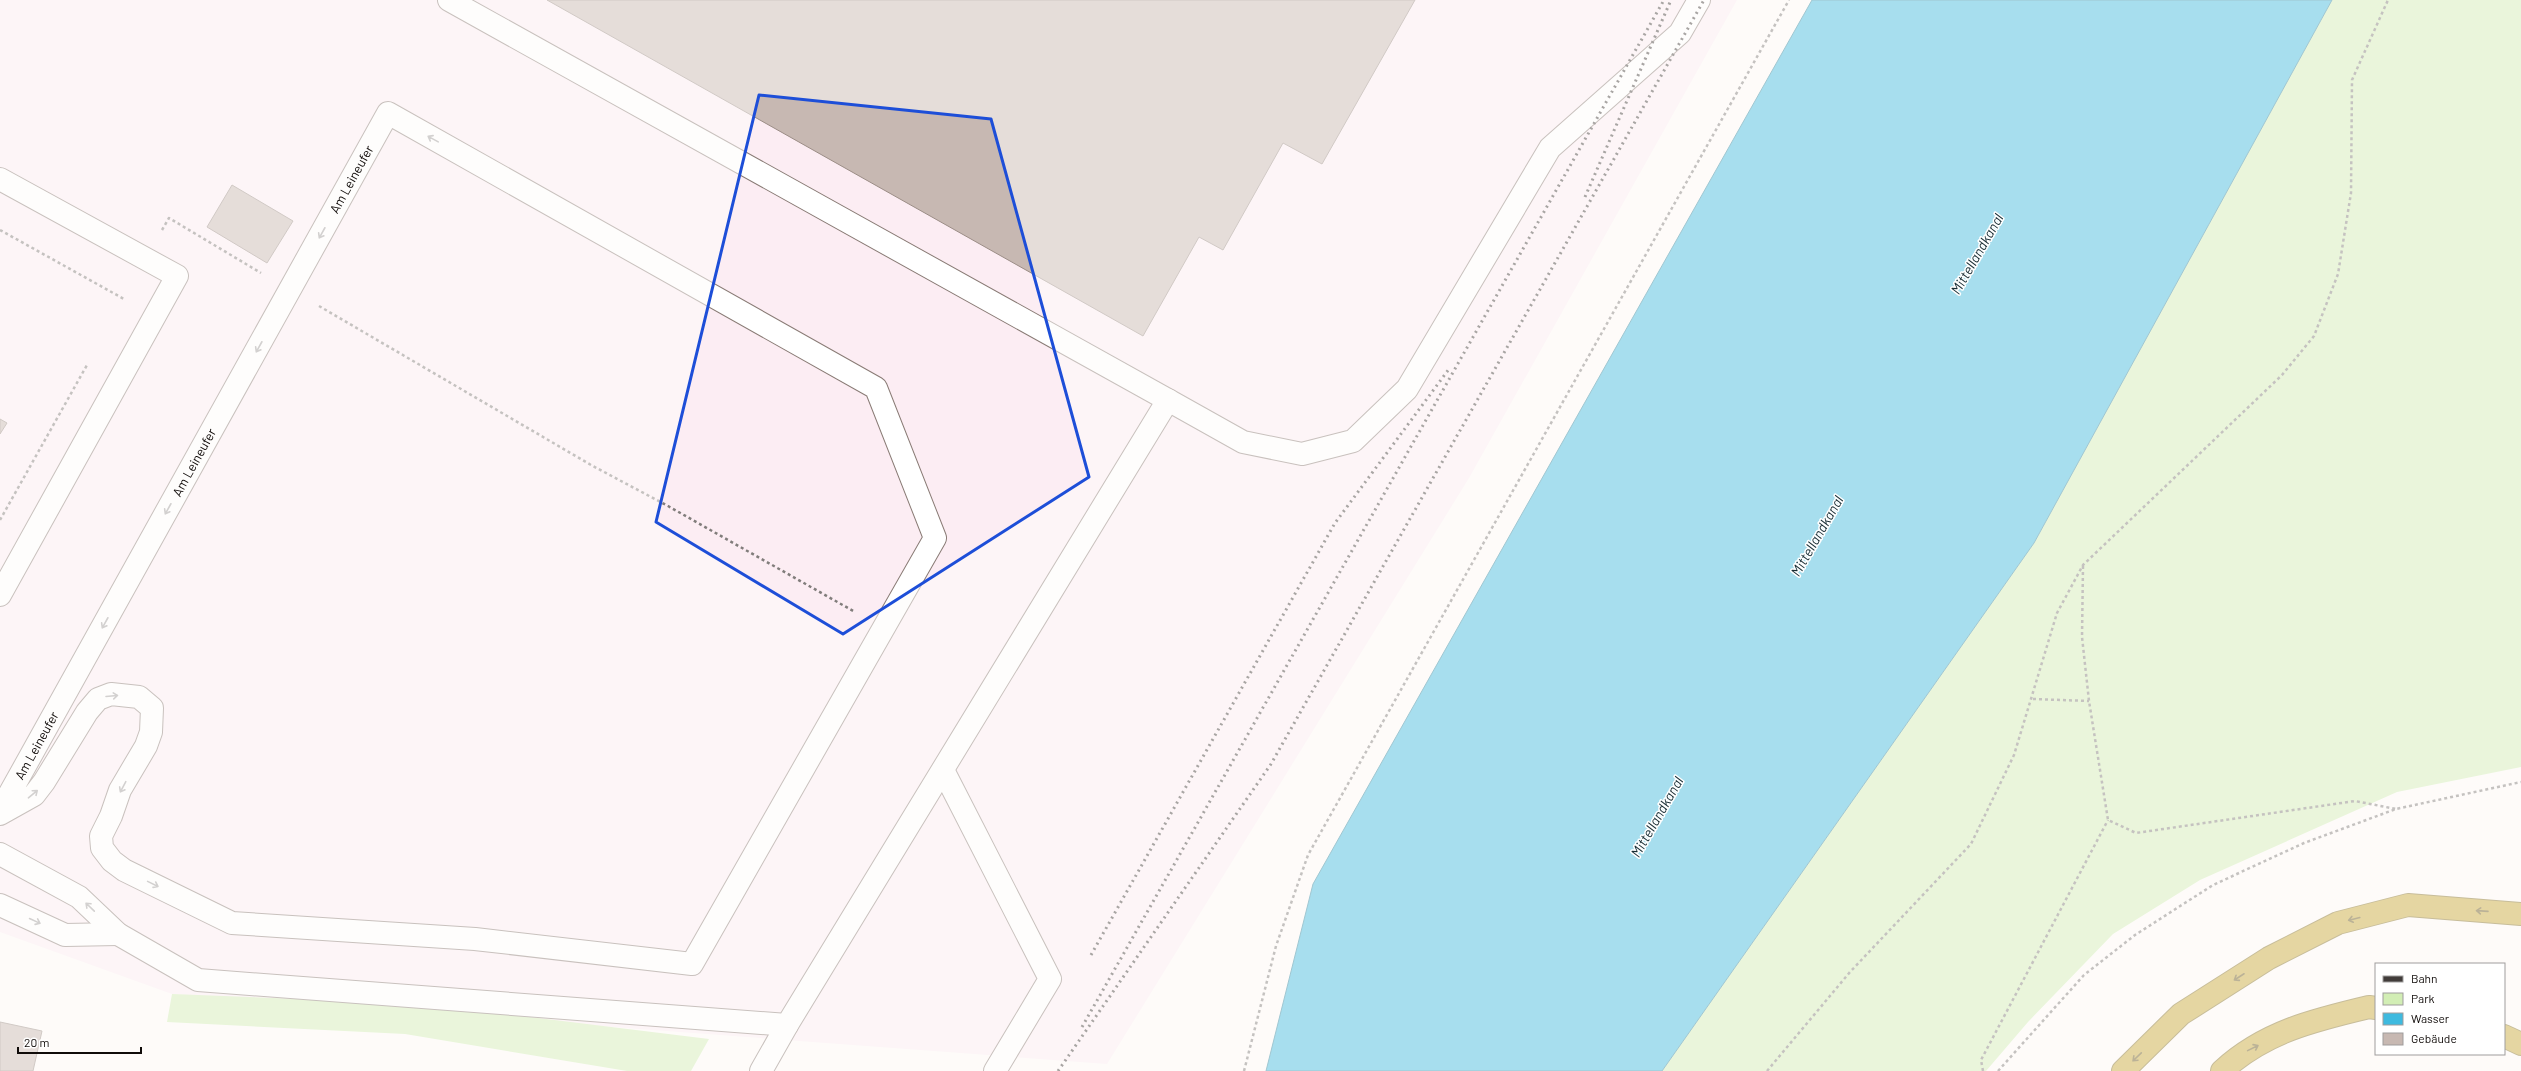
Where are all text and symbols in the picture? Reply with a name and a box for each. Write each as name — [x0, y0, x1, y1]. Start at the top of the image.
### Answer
one-way arrow — [427, 134, 439, 142]
street label: Am Leineufer — [326, 142, 377, 216]
water label: Mittellandkanal — [1947, 210, 2006, 297]
one-way arrow — [317, 227, 325, 239]
one-way arrow — [254, 341, 262, 353]
street label: Am Leineufer — [169, 425, 219, 499]
water label: Mittellandkanal — [1787, 492, 1846, 579]
one-way arrow — [164, 503, 172, 515]
one-way arrow — [101, 617, 108, 629]
one-way arrow — [105, 692, 118, 700]
street label: Am Leineufer — [11, 708, 62, 782]
water label: Mittellandkanal — [1627, 773, 1686, 860]
one-way arrow — [118, 781, 126, 793]
one-way arrow — [28, 789, 38, 798]
one-way arrow — [147, 881, 159, 888]
one-way arrow — [85, 903, 95, 912]
one-way arrow — [2476, 907, 2489, 914]
one-way arrow — [2348, 916, 2361, 923]
one-way arrow — [29, 918, 41, 925]
legend — [2375, 963, 2505, 1055]
text: Bahn — [2411, 971, 2438, 985]
one-way arrow — [2233, 973, 2244, 982]
text: Park — [2411, 991, 2435, 1005]
text: Wasser — [2411, 1011, 2450, 1025]
scale bar — [18, 1029, 141, 1055]
text: Gebäude — [2411, 1031, 2457, 1045]
text: 20 m — [24, 1035, 50, 1049]
one-way arrow — [2247, 1044, 2259, 1051]
one-way arrow — [2132, 1053, 2142, 1062]

